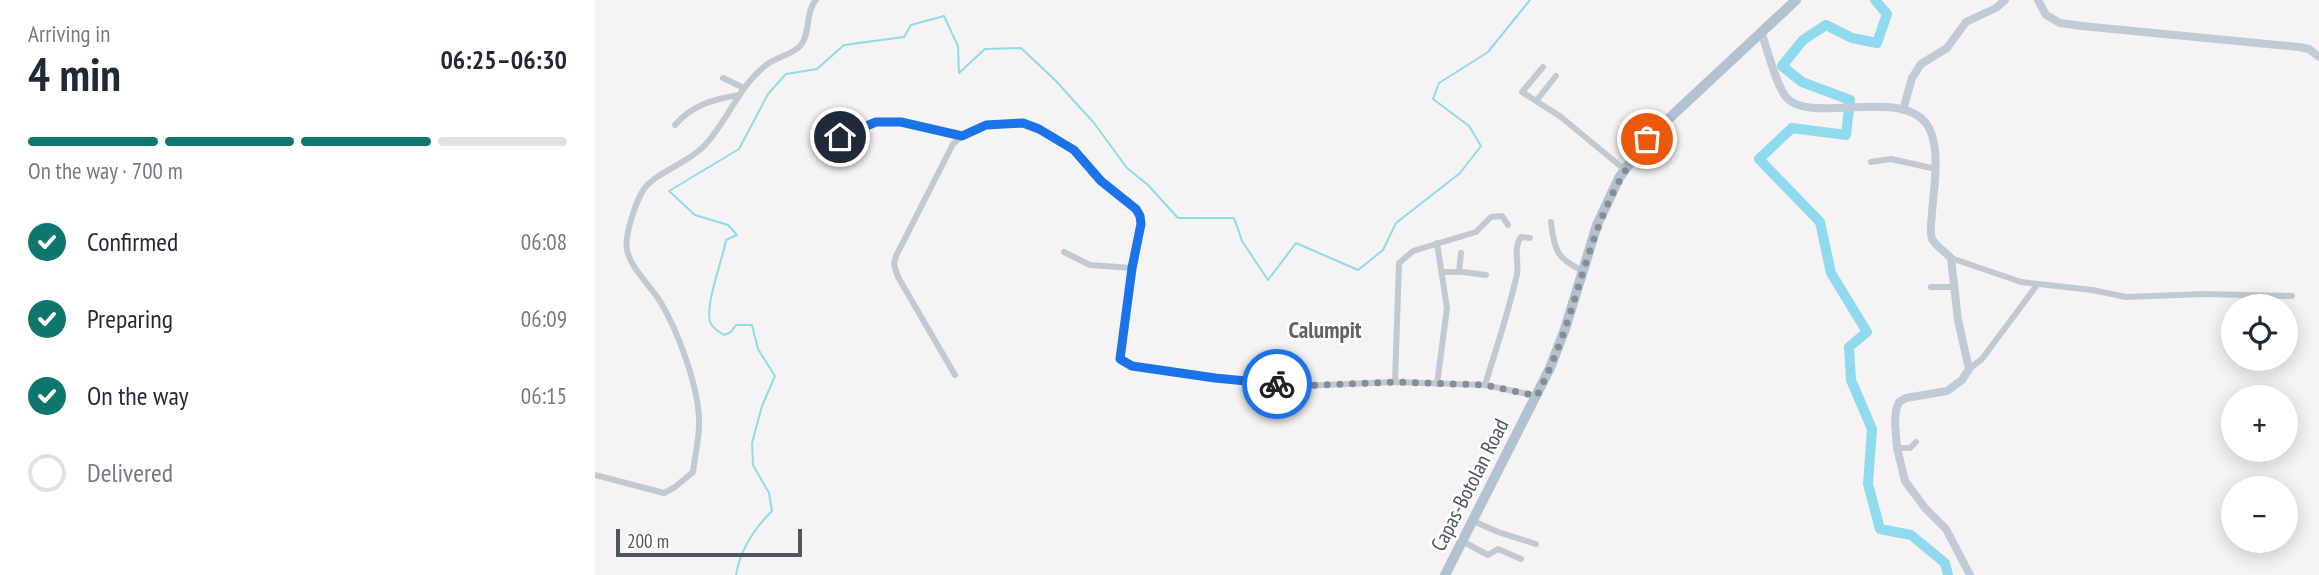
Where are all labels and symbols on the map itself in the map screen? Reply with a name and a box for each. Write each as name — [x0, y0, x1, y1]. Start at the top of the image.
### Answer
pin — [810, 107, 870, 167]
pin — [1617, 109, 1677, 169]
district label: Calumpit — [1288, 315, 1362, 344]
courier — [1242, 349, 1312, 419]
street label: Capas-Botolan Road — [1425, 414, 1514, 555]
scale bar — [616, 526, 801, 558]

